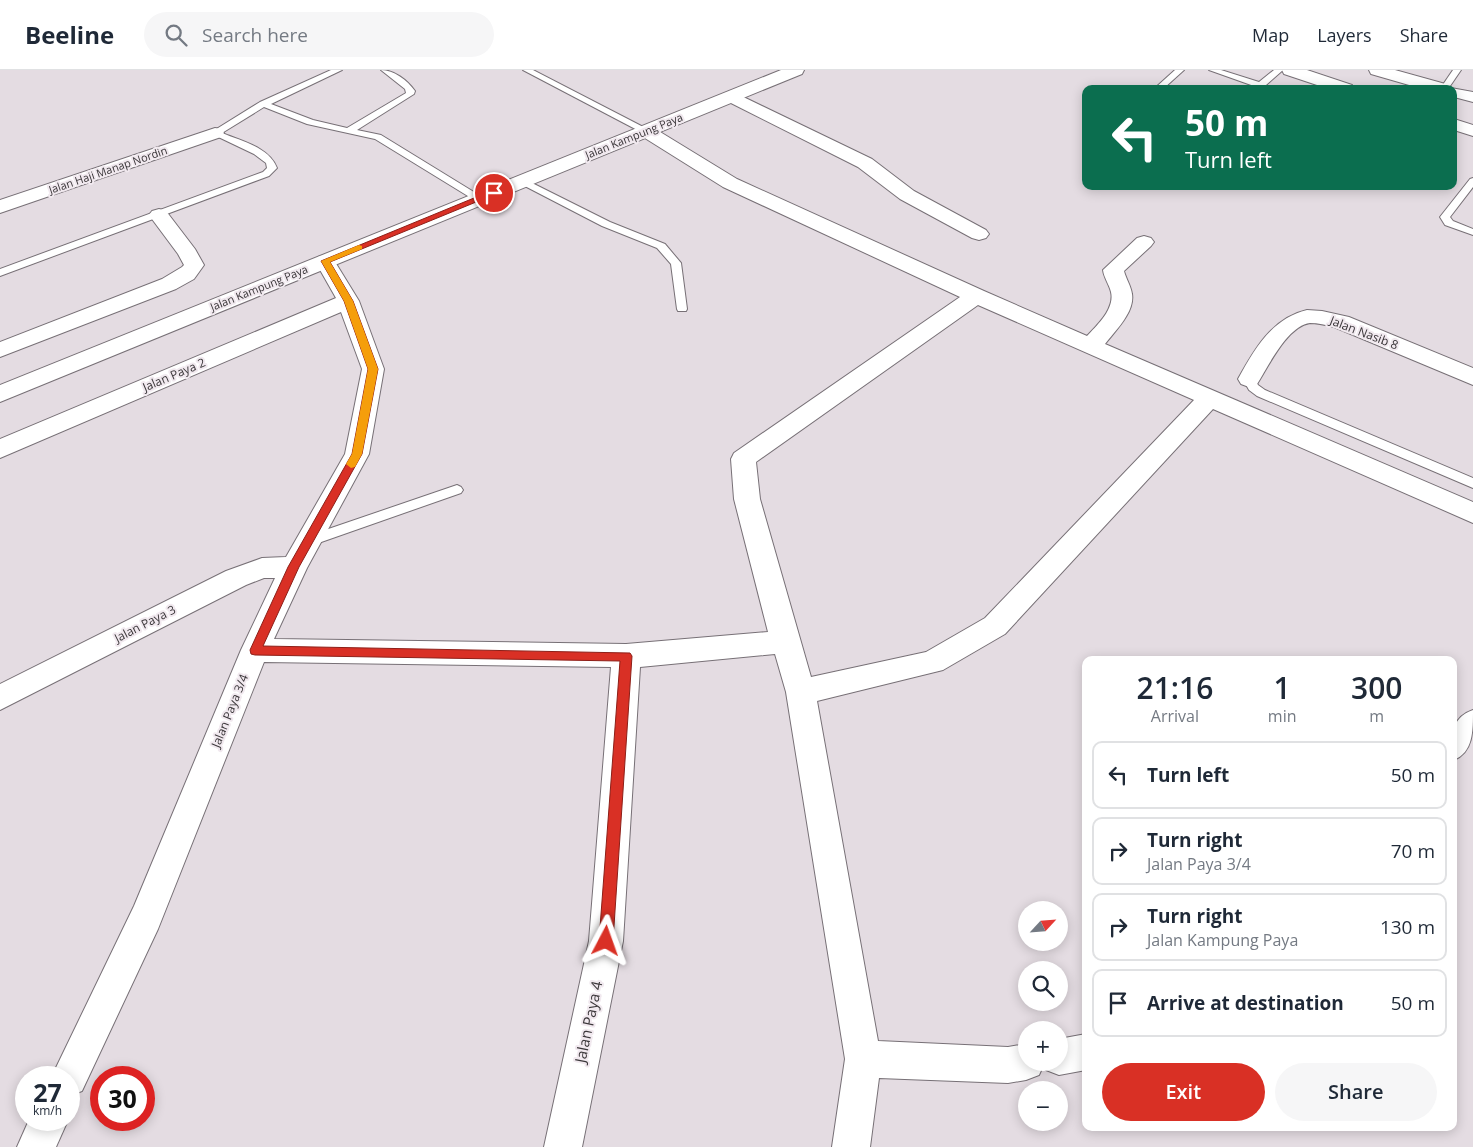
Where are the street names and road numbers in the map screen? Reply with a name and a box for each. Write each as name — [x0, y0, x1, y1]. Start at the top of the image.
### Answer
street label: Jalan Kampung Paya — [582, 109, 685, 162]
street label: Jalan Haji Manap Nordin — [46, 142, 169, 197]
street label: Jalan Kampung Paya — [207, 261, 310, 314]
street label: Jalan Nasib 8 — [1327, 311, 1401, 353]
street label: Jalan Paya 2 — [139, 354, 208, 396]
street label: Jalan Paya 3 — [110, 601, 178, 647]
street label: Jalan Paya 3/4 — [207, 671, 252, 751]
street label: Jalan Paya 4 — [569, 979, 607, 1067]

